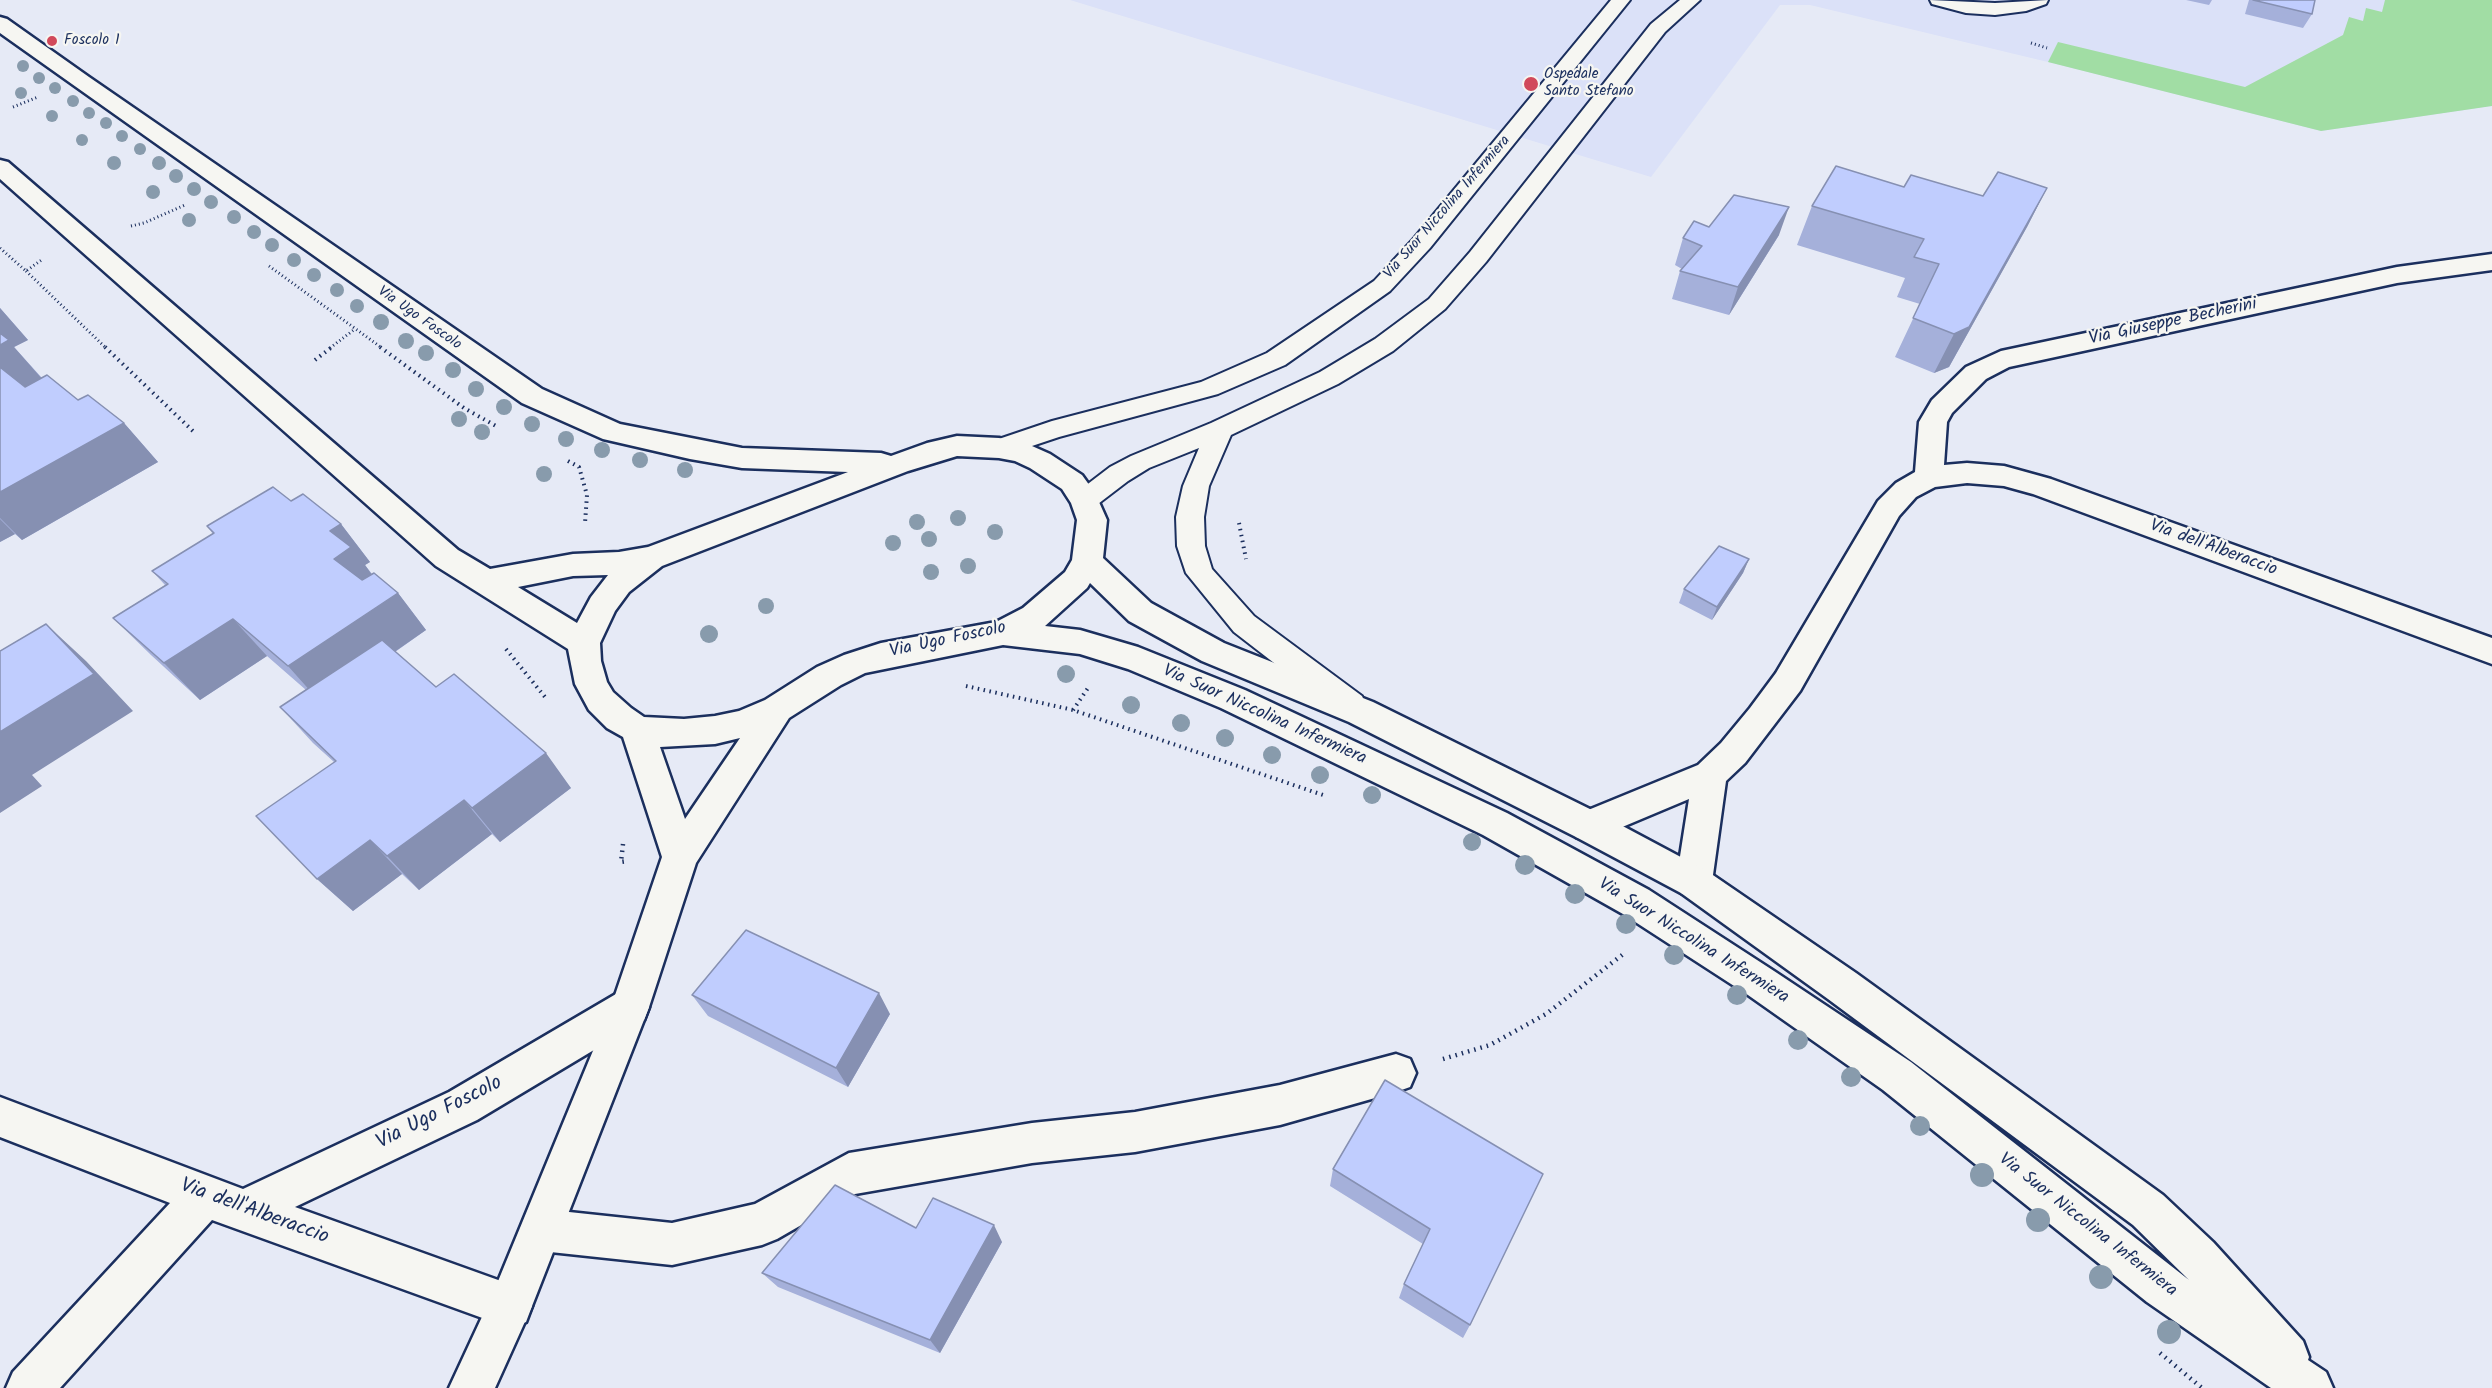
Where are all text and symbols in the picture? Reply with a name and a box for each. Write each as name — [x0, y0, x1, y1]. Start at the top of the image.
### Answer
place label: Foscolo 1 — [64, 32, 120, 50]
marker: Foscolo 1 — [45, 34, 59, 48]
place label: Ospedale Santo Stefano — [1544, 66, 1634, 101]
marker: Ospedale Santo Stefano — [1522, 75, 1540, 93]
street label: Via Suor Niccolina Infermiera — [1381, 133, 1515, 283]
street label: Via Ugo Foscolo — [374, 283, 464, 355]
street label: Via Giuseppe Becherini — [2087, 295, 2259, 351]
street label: Via dell'Alberaccio — [2146, 516, 2280, 582]
street label: Via Ugo Foscolo — [888, 618, 1008, 664]
street label: Via Suor Niccolina Infermiera — [1159, 661, 1369, 771]
street label: Via Suor Niccolina Infermiera — [1594, 874, 1792, 1010]
street label: Via Ugo Foscolo — [373, 1071, 507, 1157]
street label: Via Suor Niccolina Infermiera — [1993, 1150, 2181, 1302]
street label: Via dell'Alberaccio — [176, 1174, 332, 1252]

